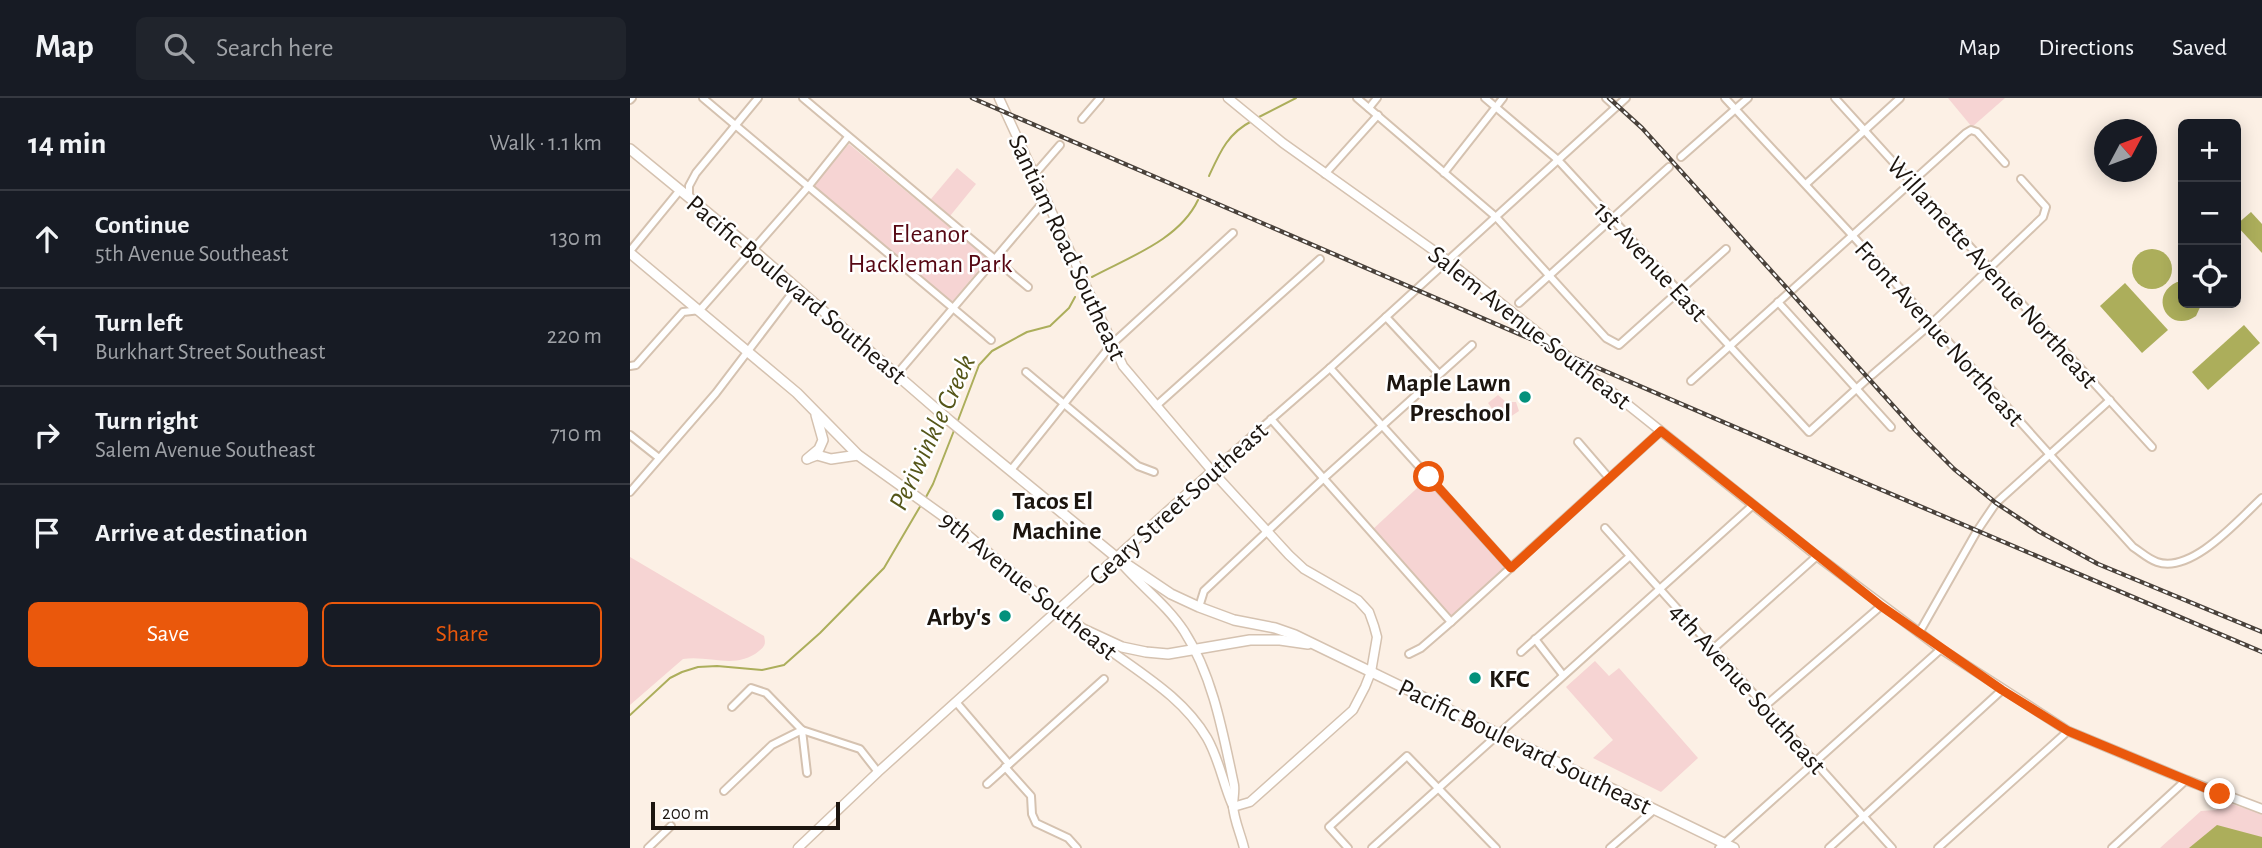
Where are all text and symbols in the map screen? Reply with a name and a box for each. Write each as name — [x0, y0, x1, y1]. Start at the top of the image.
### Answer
search box — [136, 17, 626, 80]
icon: search — [160, 29, 198, 67]
text: Map — [35, 31, 94, 64]
text: Search here — [216, 35, 334, 61]
text: Map — [1958, 36, 2000, 60]
text: Directions — [2038, 36, 2134, 60]
text: Saved — [2172, 36, 2227, 60]
north arrow — [2094, 119, 2157, 182]
map controls — [2178, 119, 2241, 308]
button: + — [2178, 119, 2241, 182]
text: 14 min — [28, 129, 106, 159]
street label: Santiam Road Southeast — [1003, 131, 1131, 364]
text: Walk · 1.1 km — [489, 132, 602, 155]
street label: Willamette Avenue Northeast — [1882, 152, 2103, 393]
button: − — [2178, 182, 2241, 245]
street label: Pacific Boulevard Southeast — [682, 190, 911, 389]
street label: 1st Avenue East — [1589, 197, 1712, 327]
text: Continue — [95, 212, 190, 238]
icon: ahead — [28, 220, 66, 258]
park label: Eleanor Hackleman Park — [848, 221, 1012, 277]
text: 130 m — [550, 227, 602, 250]
street label: Front Avenue Northeast — [1850, 236, 2029, 431]
street label: Salem Avenue Southeast — [1423, 241, 1635, 415]
text: 5th Avenue Southeast — [95, 243, 288, 266]
button: locate — [2178, 245, 2241, 308]
text: Turn left — [95, 310, 183, 336]
icon: left — [28, 318, 66, 356]
text: 220 m — [547, 325, 602, 348]
text: Burkhart Street Southeast — [95, 341, 325, 364]
water label: Periwinkle Creek — [885, 351, 981, 515]
place label: Maple Lawn Preschool — [1386, 370, 1511, 426]
marker: Maple Lawn Preschool — [1517, 389, 1533, 405]
text: Turn right — [95, 408, 198, 434]
icon: right — [28, 416, 66, 454]
street label: Geary Street Southeast — [1085, 417, 1273, 590]
text: 710 m — [550, 423, 602, 446]
text: Salem Avenue Southeast — [95, 439, 315, 462]
route start — [1413, 461, 1444, 492]
place label: Tacos El Machine — [1012, 488, 1102, 544]
street label: 9th Avenue Southeast — [935, 506, 1122, 665]
marker: Tacos El Machine — [990, 507, 1006, 523]
icon: arrive — [28, 514, 66, 552]
text: Arrive at destination — [95, 520, 308, 546]
street label: 4th Avenue Southeast — [1664, 598, 1831, 779]
button: Save — [28, 602, 308, 667]
button: Share — [322, 602, 602, 667]
place label: Arby's — [927, 604, 991, 630]
marker: Arby's — [997, 608, 1013, 624]
place label: KFC — [1489, 666, 1530, 692]
marker: KFC — [1467, 670, 1483, 686]
street label: Pacific Boulevard Southeast — [1394, 674, 1655, 820]
route end — [2204, 778, 2235, 809]
scale bar — [651, 799, 840, 831]
text: 200 m — [662, 804, 709, 823]

